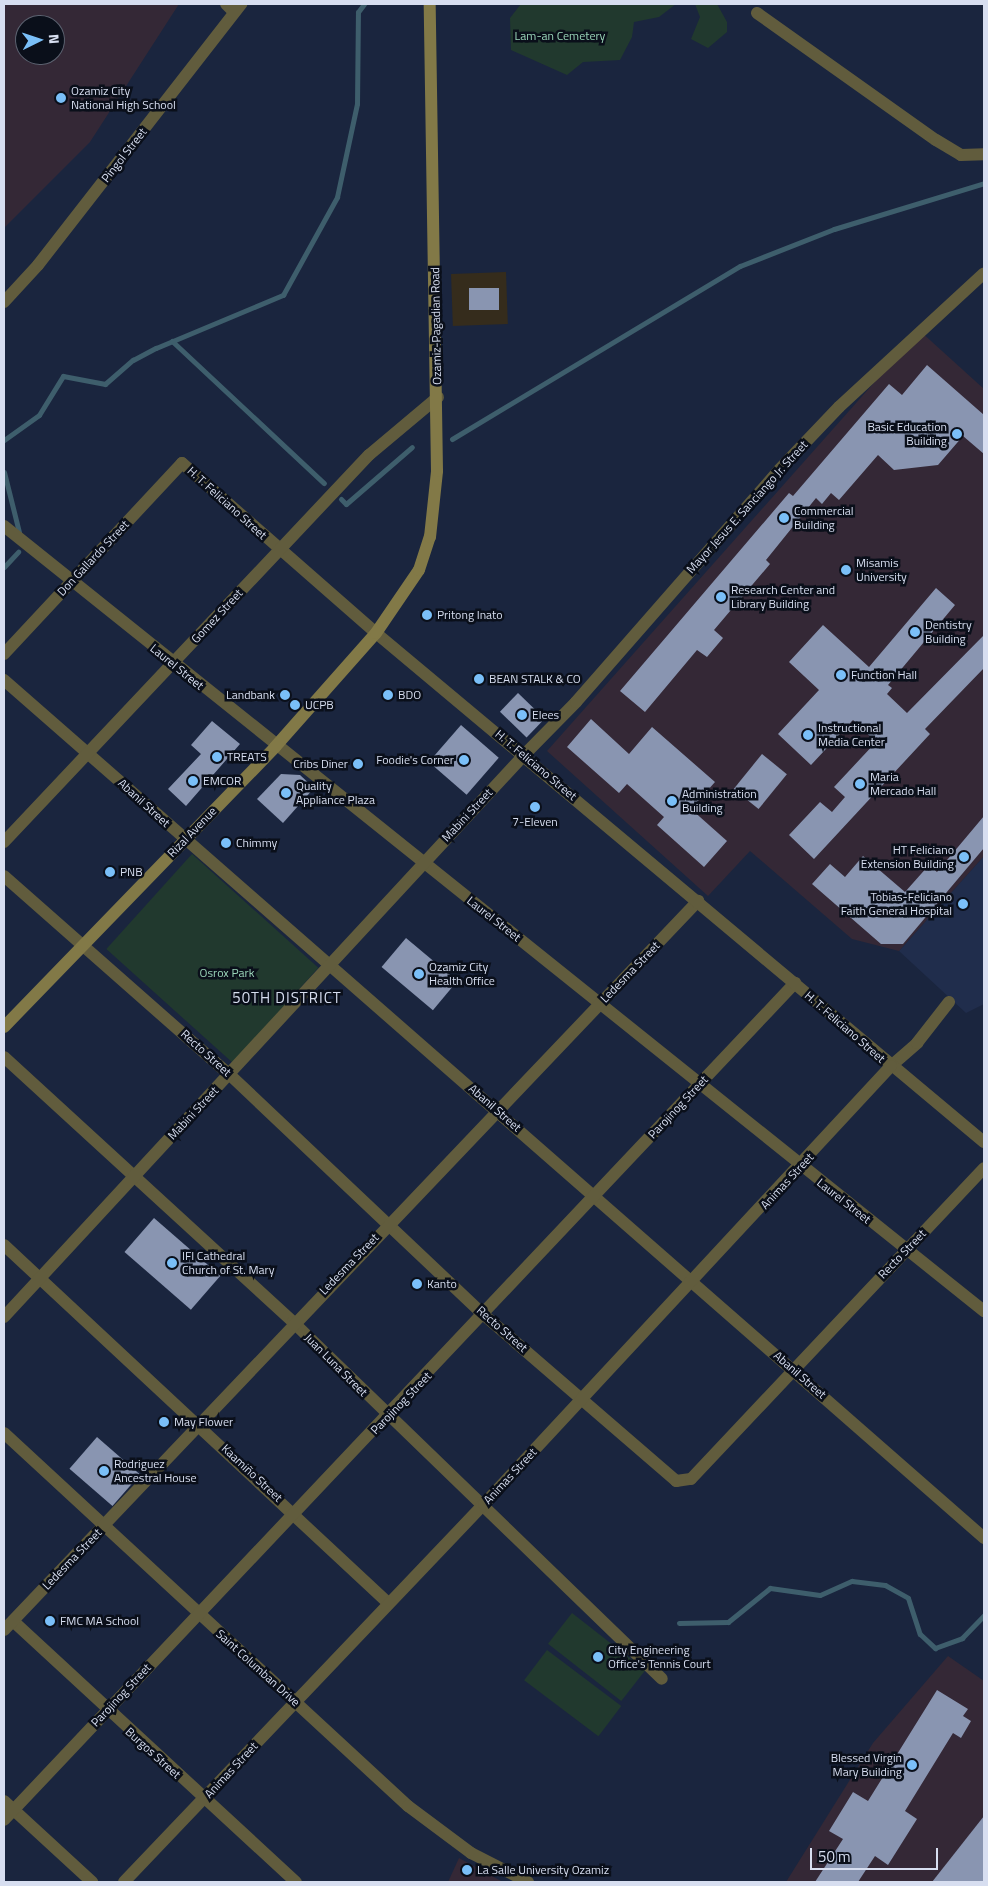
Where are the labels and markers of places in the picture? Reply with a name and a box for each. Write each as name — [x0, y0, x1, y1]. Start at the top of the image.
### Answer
place label: Ozamiz City National High School — [71, 84, 176, 112]
marker: Ozamiz City National High School — [55, 92, 67, 104]
place label: Basic Education Building — [867, 420, 947, 448]
marker: Basic Education Building — [951, 428, 963, 440]
place label: Commercial Building — [794, 504, 854, 532]
marker: Commercial Building — [778, 512, 790, 524]
place label: Misamis University — [856, 556, 907, 584]
marker: Misamis University — [840, 564, 852, 576]
place label: Research Center and Library Building — [731, 583, 835, 611]
marker: Research Center and Library Building — [715, 591, 727, 603]
place label: Pritong Inato — [437, 608, 503, 622]
marker: Pritong Inato — [421, 609, 433, 621]
place label: Dentistry Building — [925, 618, 972, 646]
marker: Dentistry Building — [909, 626, 921, 638]
place label: Function Hall — [851, 668, 917, 682]
marker: Function Hall — [835, 669, 847, 681]
place label: BEAN STALK & CO — [489, 672, 581, 686]
marker: BEAN STALK & CO — [473, 673, 485, 685]
place label: Landbank — [226, 688, 275, 702]
place label: BDO — [398, 688, 421, 702]
marker: Landbank — [279, 689, 291, 701]
marker: BDO — [382, 689, 394, 701]
place label: UCPB — [305, 698, 334, 712]
marker: UCPB — [289, 699, 301, 711]
place label: Elees — [532, 708, 559, 722]
marker: Elees — [516, 709, 528, 721]
place label: Instructional Media Center — [818, 721, 885, 749]
marker: Instructional Media Center — [802, 729, 814, 741]
place label: TREATS — [227, 750, 267, 764]
marker: TREATS — [211, 751, 223, 763]
place label: Foodie's Corner — [376, 753, 454, 767]
marker: Foodie's Corner — [458, 754, 470, 766]
place label: Cribs Diner — [293, 757, 348, 771]
marker: Cribs Diner — [352, 758, 364, 770]
place label: Maria Mercado Hall — [870, 770, 936, 798]
place label: EMCOR — [203, 774, 241, 788]
marker: EMCOR — [187, 775, 199, 787]
marker: Maria Mercado Hall — [854, 778, 866, 790]
place label: Quality Appliance Plaza — [296, 779, 375, 807]
marker: Quality Appliance Plaza — [280, 787, 292, 799]
place label: Administration Building — [682, 787, 757, 815]
marker: Administration Building — [666, 795, 678, 807]
marker: 7-Eleven — [529, 801, 541, 813]
place label: 7-Eleven — [512, 815, 558, 829]
place label: Chimmy — [236, 836, 277, 850]
marker: Chimmy — [220, 837, 232, 849]
place label: HT Feliciano Extension Building — [861, 843, 954, 871]
marker: HT Feliciano Extension Building — [958, 851, 970, 863]
place label: PNB — [120, 865, 143, 879]
marker: PNB — [104, 866, 116, 878]
place label: Tobias-Feliciano Faith General Hospital — [841, 890, 952, 918]
marker: Tobias-Feliciano Faith General Hospital — [956, 897, 970, 911]
place label: Ozamiz City Health Office — [429, 960, 495, 988]
marker: Ozamiz City Health Office — [413, 968, 425, 980]
place label: IFI Cathedral Church of St. Mary — [182, 1249, 275, 1277]
marker: IFI Cathedral Church of St. Mary — [166, 1257, 178, 1269]
place label: Kanto — [427, 1277, 457, 1291]
marker: Kanto — [411, 1278, 423, 1290]
place label: May Flower — [174, 1415, 233, 1429]
marker: May Flower — [158, 1416, 170, 1428]
place label: Rodriguez Ancestral House — [114, 1457, 197, 1485]
marker: Rodriguez Ancestral House — [98, 1465, 110, 1477]
place label: FMC MA School — [60, 1614, 139, 1628]
marker: FMC MA School — [44, 1615, 56, 1627]
place label: City Engineering Office's Tennis Court — [608, 1643, 711, 1671]
marker: City Engineering Office's Tennis Court — [592, 1651, 604, 1663]
place label: Blessed Virgin Mary Building — [831, 1751, 902, 1779]
marker: Blessed Virgin Mary Building — [906, 1759, 918, 1771]
place label: La Salle University Ozamiz — [477, 1863, 609, 1877]
marker: La Salle University Ozamiz — [461, 1864, 473, 1876]

